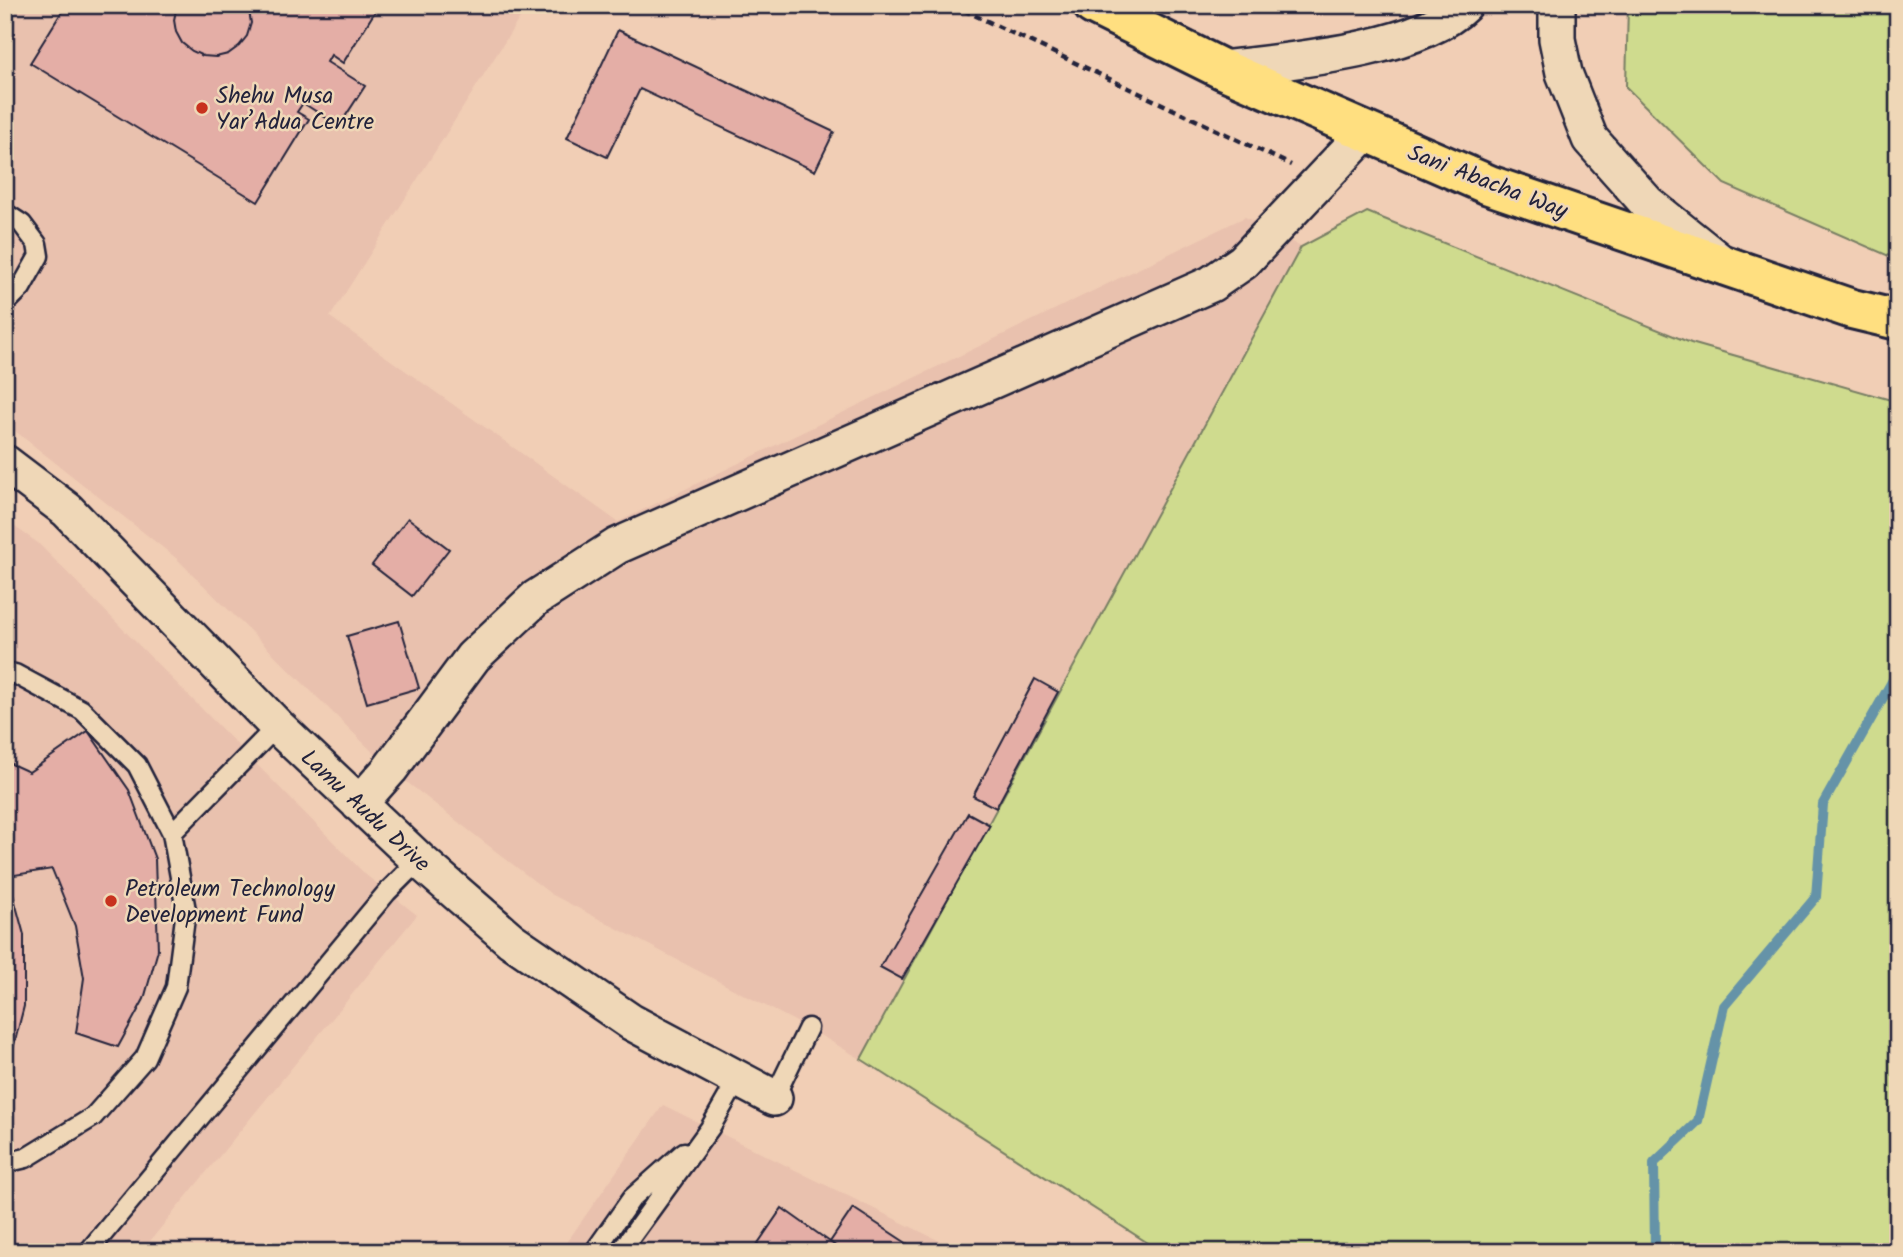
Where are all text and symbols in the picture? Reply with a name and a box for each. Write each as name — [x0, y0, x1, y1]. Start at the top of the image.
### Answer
place label: Shehu Musa Yar’Adua Centre — [216, 79, 374, 141]
marker: Shehu Musa Yar’Adua Centre — [194, 100, 210, 116]
street label: Sani Abacha Way — [1402, 136, 1573, 230]
street label: Lamu Audu Drive — [291, 741, 438, 881]
place label: Petroleum Technology Development Fund — [125, 872, 335, 934]
marker: Petroleum Technology Development Fund — [103, 893, 119, 909]

